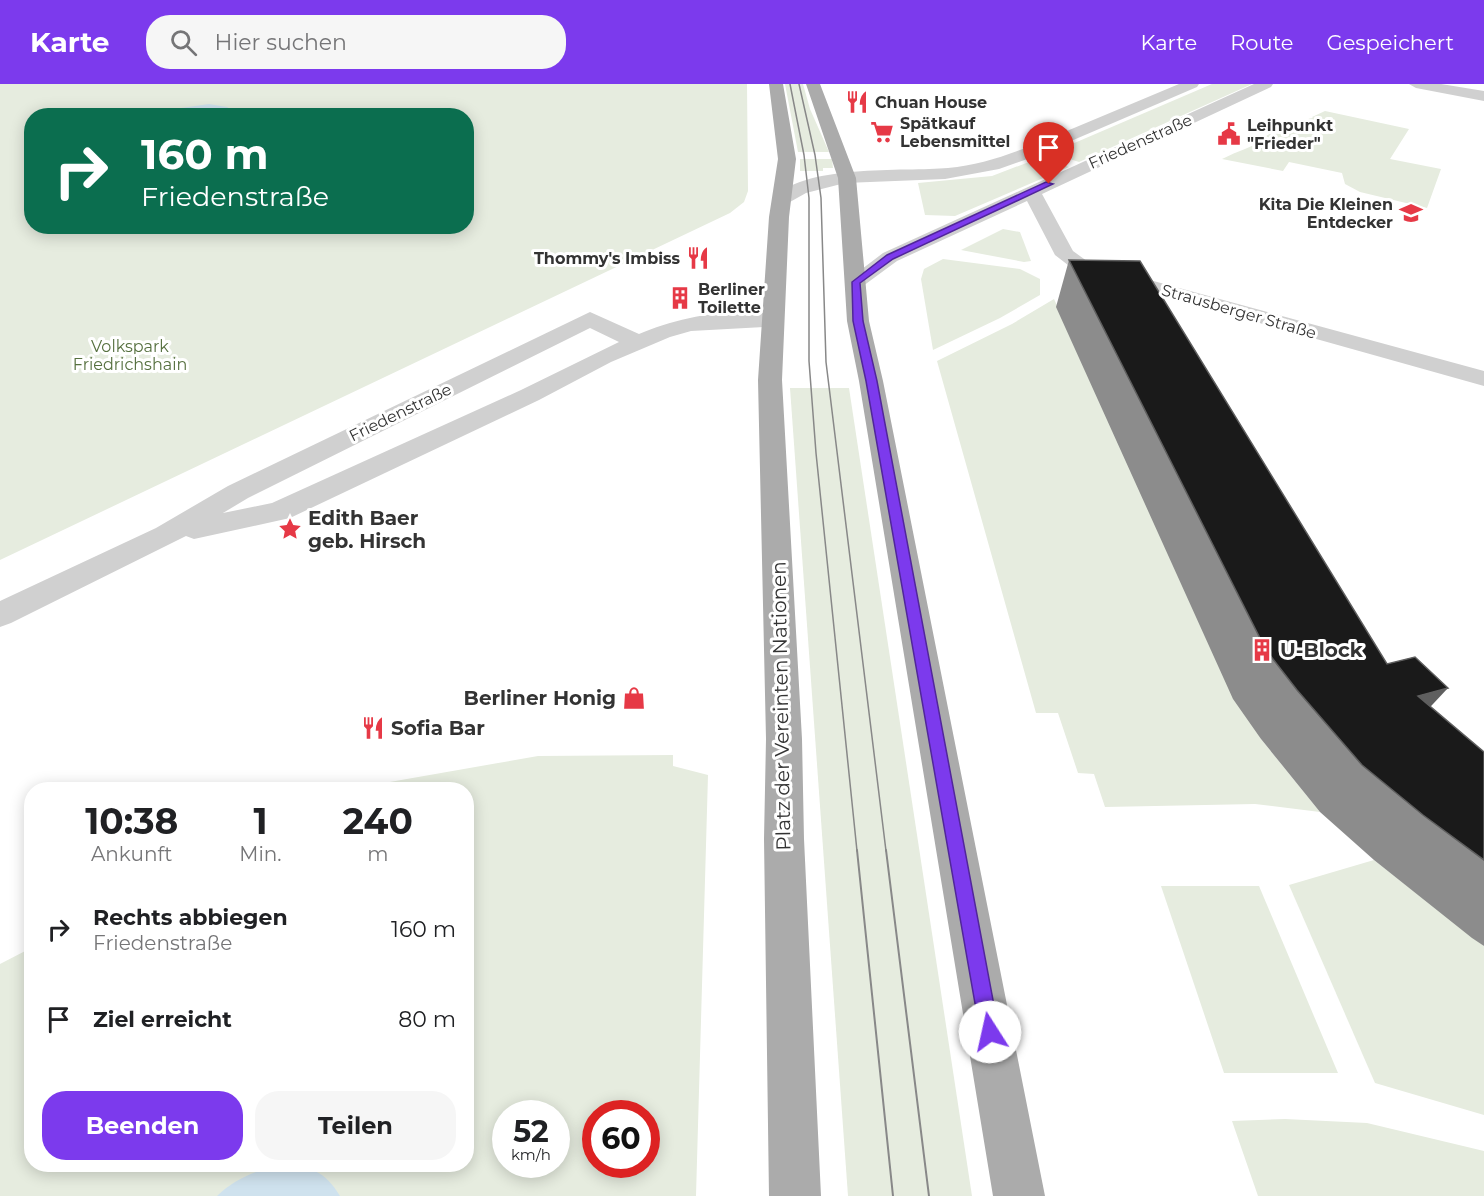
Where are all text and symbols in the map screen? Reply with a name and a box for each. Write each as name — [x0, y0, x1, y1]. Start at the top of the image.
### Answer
search box — [146, 15, 566, 69]
text: Karte — [30, 25, 110, 59]
icon: search — [167, 26, 200, 59]
text: Hier suchen — [215, 29, 347, 56]
text: Karte — [1141, 30, 1197, 55]
text: Route — [1230, 30, 1293, 55]
text: Gespeichert — [1326, 30, 1454, 55]
restaurant icon: Chuan House — [844, 89, 870, 115]
place label: Chuan House — [875, 93, 987, 112]
street label: Friedenstraße — [1085, 110, 1195, 173]
place label: Spätkauf Lebensmittel — [900, 114, 1010, 151]
place label: Leihpunkt "Frieder" — [1247, 116, 1333, 153]
supermarket icon: Spätkauf Lebensmittel — [869, 119, 895, 145]
public building icon: Leihpunkt "Frieder" — [1216, 121, 1242, 147]
pin — [1023, 122, 1074, 184]
text: 160 m — [141, 128, 269, 180]
icon: arrive — [1032, 131, 1065, 164]
icon: right — [42, 132, 120, 210]
text: Friedenstraße — [141, 180, 329, 213]
place label: Kita Die Kleinen Entdecker — [1259, 195, 1393, 232]
school or university icon: Kita Die Kleinen Entdecker — [1398, 200, 1424, 226]
restaurant icon: Thommy's Imbiss — [685, 245, 711, 271]
place label: Thommy's Imbiss — [534, 249, 680, 268]
place label: Berliner Toilette — [698, 280, 765, 317]
street label: Strausberger Straße — [1159, 280, 1318, 343]
building icon: Berliner Toilette — [667, 285, 693, 311]
park label: Volkspark Friedrichshain — [73, 337, 187, 374]
street label: Friedenstraße — [346, 379, 454, 445]
place label: Edith Baer geb. Hirsch — [308, 506, 426, 553]
place icon: Edith Baer geb. Hirsch — [277, 516, 303, 542]
street label: Platz der Vereinten Nationen — [766, 561, 796, 851]
building icon: U-Block — [1249, 637, 1275, 663]
place label: U-Block — [1280, 638, 1364, 662]
shop icon: Berliner Honig — [621, 685, 647, 711]
place label: Berliner Honig — [464, 686, 616, 710]
restaurant icon: Sofia Bar — [360, 715, 386, 741]
place label: Sofia Bar — [391, 716, 485, 740]
text: 10:38 — [85, 799, 178, 843]
text: 1 — [253, 799, 268, 843]
text: 240 — [343, 799, 413, 843]
text: Ankunft — [91, 842, 172, 866]
text: Min. — [239, 842, 282, 866]
text: m — [367, 842, 388, 866]
text: Rechts abbiegen — [93, 904, 288, 931]
icon: right — [42, 913, 75, 946]
text: 160 m — [391, 916, 456, 943]
text: Friedenstraße — [93, 931, 232, 955]
position arrow — [958, 1000, 1022, 1064]
icon: arrive — [42, 1003, 75, 1036]
text: Ziel erreicht — [93, 1006, 232, 1033]
text: 80 m — [398, 1006, 456, 1033]
button: Beenden — [42, 1091, 243, 1160]
button: Teilen — [255, 1091, 456, 1160]
speed limit sign: 60 — [582, 1100, 660, 1178]
text: 52 — [513, 1113, 549, 1150]
text: km/h — [511, 1145, 551, 1164]

